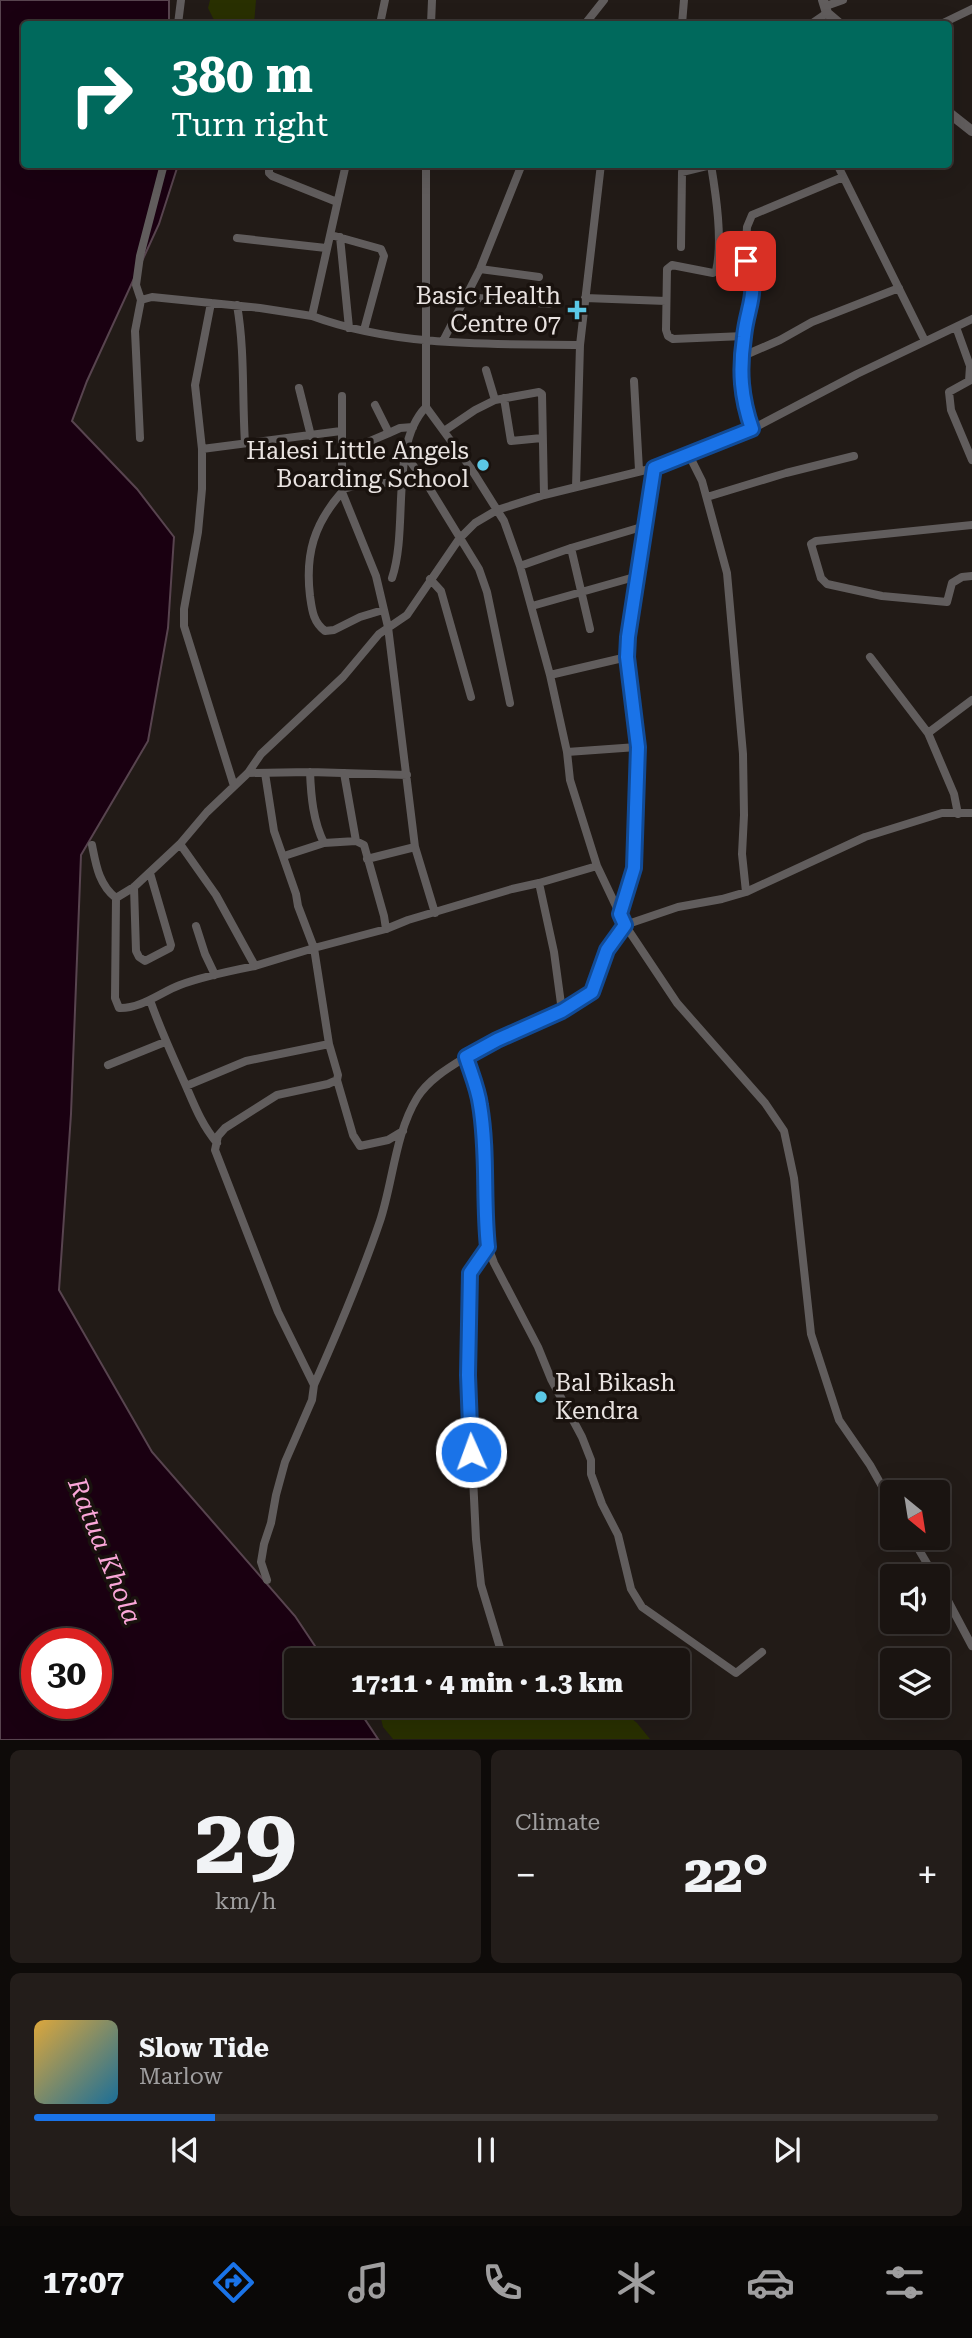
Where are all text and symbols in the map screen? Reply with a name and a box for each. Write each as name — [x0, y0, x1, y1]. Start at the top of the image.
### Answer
text: 380 m — [171, 47, 313, 104]
icon: right — [56, 49, 147, 140]
text: Turn right — [171, 106, 328, 144]
pin — [716, 231, 776, 291]
icon: arrive — [727, 242, 765, 280]
place label: Basic Health Centre 07 — [416, 282, 561, 338]
marker: Basic Health Centre 07 — [567, 300, 587, 320]
place label: Halesi Little Angels Boarding School — [246, 437, 469, 493]
marker: Halesi Little Angels Boarding School — [475, 457, 491, 473]
place label: Bal Bikash Kendra — [555, 1369, 675, 1425]
marker: Bal Bikash Kendra — [533, 1389, 549, 1405]
position arrow — [434, 1415, 508, 1489]
water label: Ratua Khola — [62, 1473, 148, 1628]
north arrow — [880, 1480, 950, 1550]
map controls — [880, 1480, 950, 1718]
button: sound — [880, 1564, 950, 1634]
speed limit sign: 30 — [21, 1628, 112, 1719]
button: layers — [880, 1648, 950, 1718]
text: 17:11 · 4 min · 1.3 km — [351, 1668, 623, 1698]
text: 29 — [195, 1789, 296, 1895]
text: Climate — [515, 1809, 600, 1836]
text: 22° — [684, 1844, 769, 1905]
text: − — [515, 1853, 536, 1897]
text: + — [917, 1853, 938, 1897]
text: km/h — [215, 1888, 276, 1915]
text: Slow Tide — [139, 2033, 269, 2063]
text: Marlow — [139, 2063, 222, 2090]
icon: previous — [166, 2131, 204, 2169]
icon: pause — [467, 2131, 505, 2169]
icon: next — [768, 2131, 806, 2169]
icon: directions — [209, 2258, 258, 2307]
icon: music — [344, 2258, 393, 2307]
icon: phone — [478, 2258, 527, 2307]
icon: climate — [612, 2258, 661, 2307]
icon: car — [746, 2258, 795, 2307]
icon: filters — [880, 2258, 929, 2307]
text: 17:07 — [43, 2263, 124, 2301]

